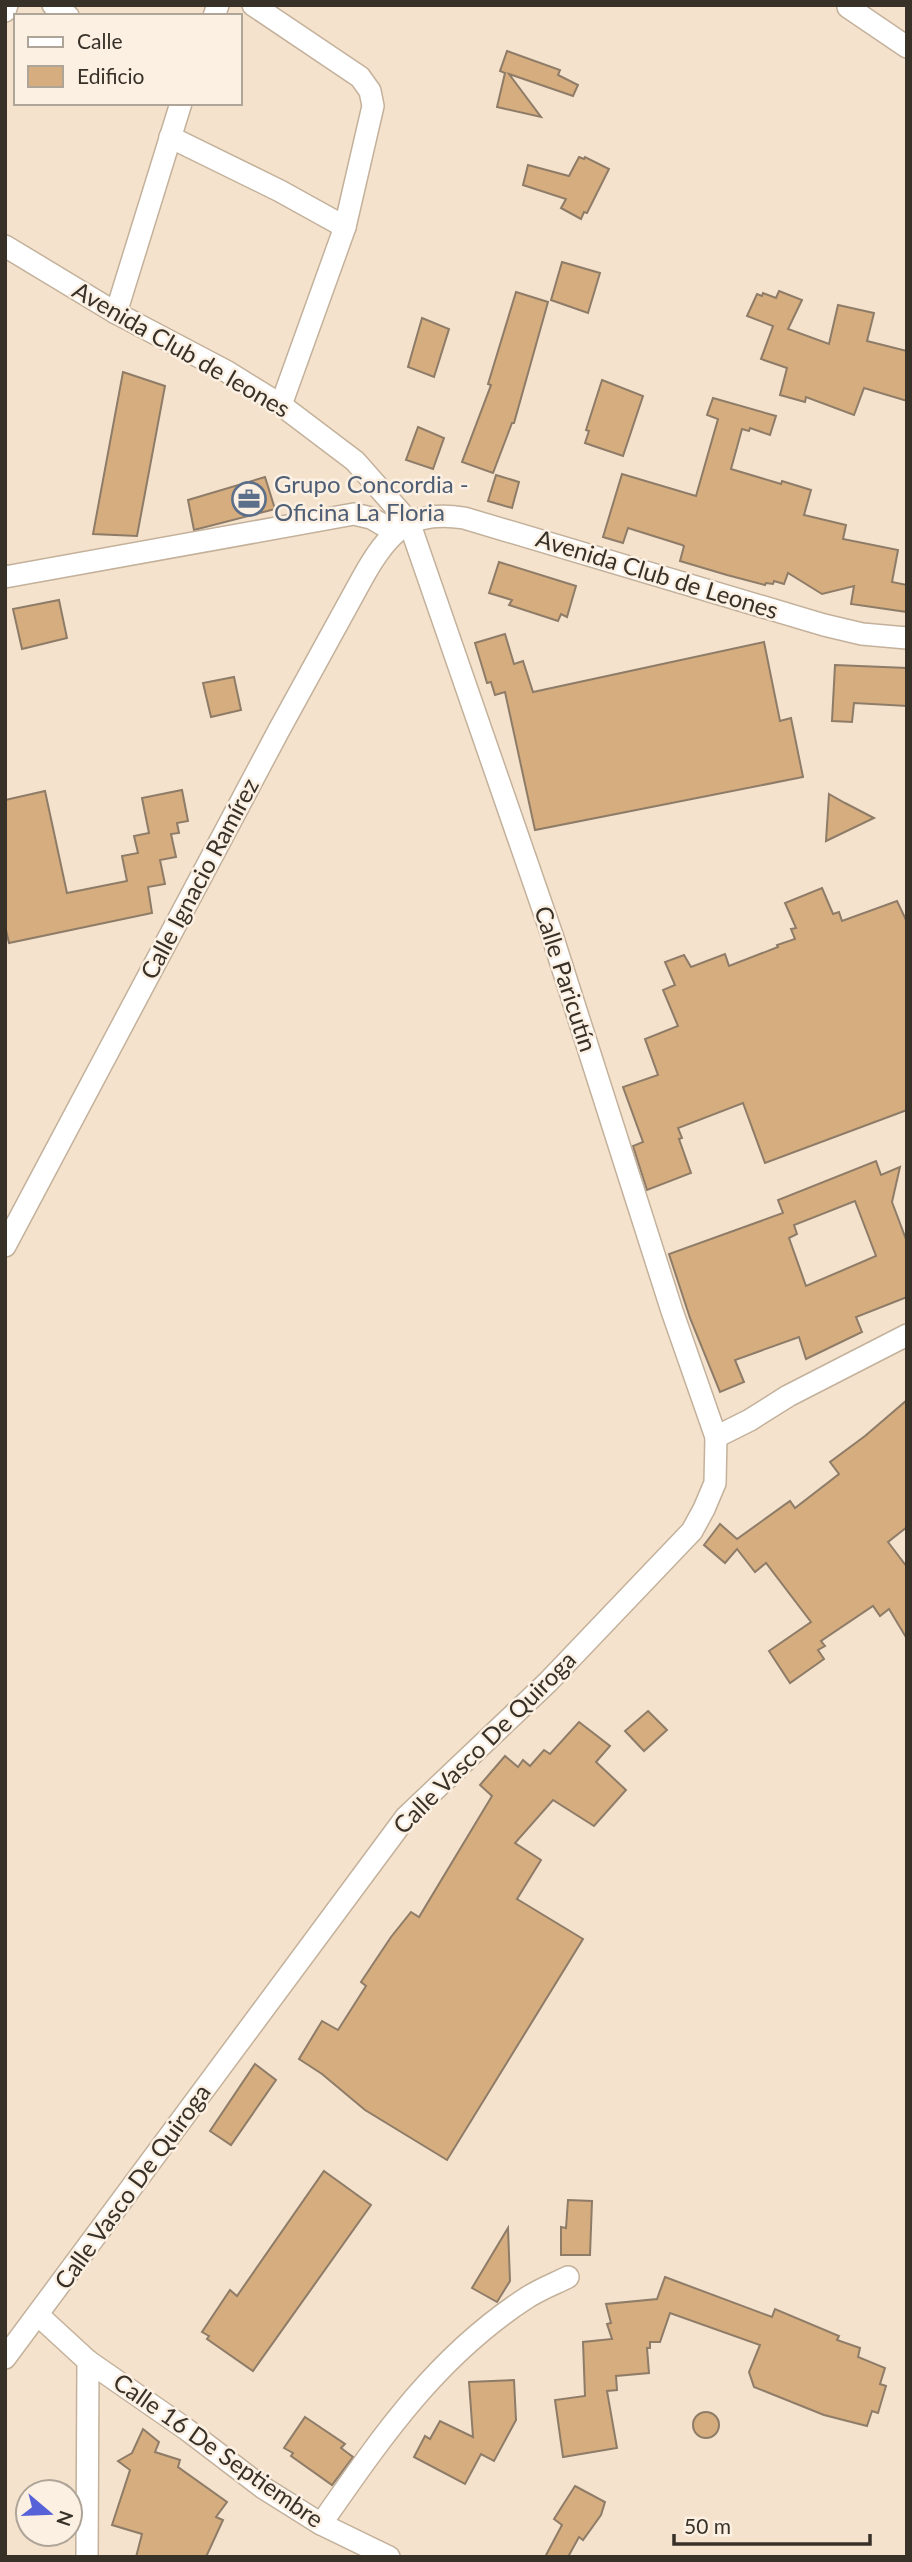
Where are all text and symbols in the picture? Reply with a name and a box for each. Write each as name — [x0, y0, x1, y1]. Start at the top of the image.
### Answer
legend — [14, 14, 242, 105]
text: Calle — [77, 28, 122, 53]
text: Edificio — [77, 63, 145, 88]
street label: Avenida Club de leones — [68, 275, 296, 423]
place label: Grupo Concordia - Oficina La Floria — [274, 469, 469, 526]
office icon: Grupo Concordia - Oficina La Floria — [230, 480, 268, 518]
street label: Avenida Club de Leones — [533, 523, 782, 624]
street label: Calle Ignacio Ramírez — [133, 773, 264, 984]
street label: Calle Paricutín — [529, 902, 604, 1055]
street label: Calle Vasco De Quiroga — [387, 1645, 581, 1839]
street label: Calle Vasco De Quiroga — [48, 2078, 216, 2294]
street label: Calle 16 De Septiembre — [108, 2366, 329, 2533]
north arrow — [14, 2478, 84, 2548]
scale bar — [674, 2502, 870, 2546]
text: N — [52, 2508, 79, 2529]
text: 50 m — [684, 2513, 731, 2538]

